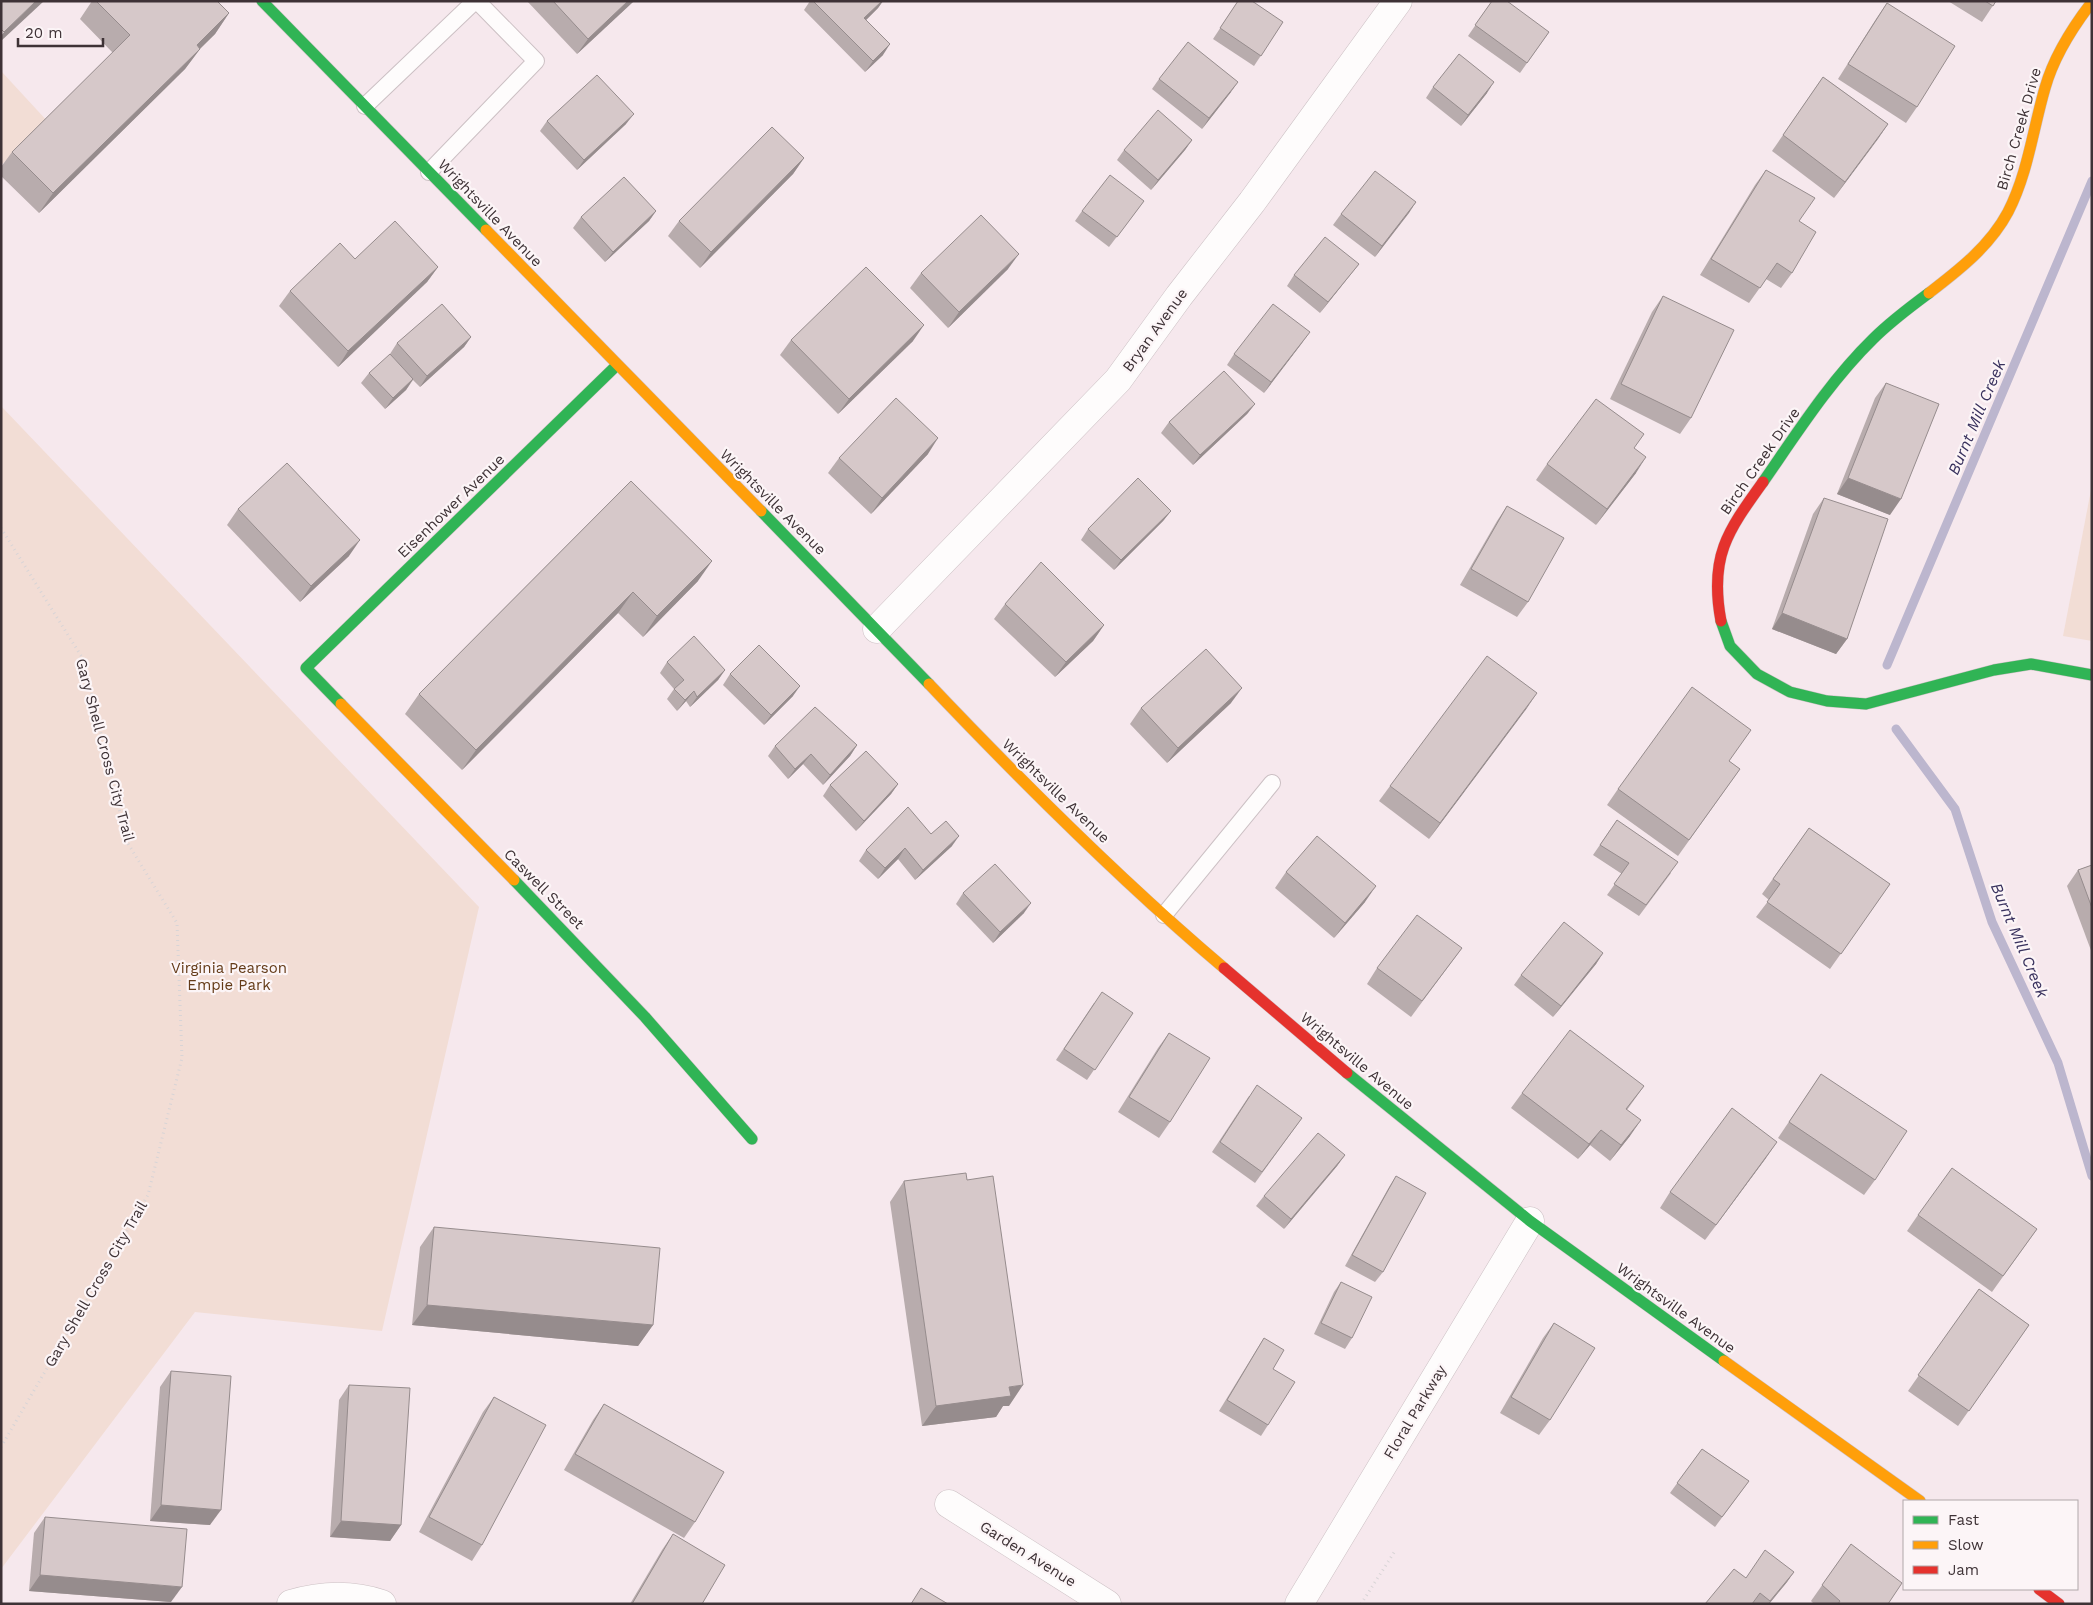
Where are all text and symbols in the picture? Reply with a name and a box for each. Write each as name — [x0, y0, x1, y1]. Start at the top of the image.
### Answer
scale bar — [18, 15, 102, 47]
text: 20 m — [25, 24, 63, 42]
street label: Birch Creek Drive — [1993, 66, 2045, 192]
street label: Wrightsville Avenue — [434, 155, 546, 271]
street label: Bryan Avenue — [1119, 285, 1191, 375]
water label: Burnt Mill Creek — [1944, 356, 2010, 478]
street label: Birch Creek Drive — [1716, 404, 1804, 518]
street label: Wrightsville Avenue — [716, 445, 830, 559]
street label: Eisenhower Avenue — [394, 450, 508, 562]
street label: Gary Shell Cross City Trail — [72, 656, 138, 844]
street label: Wrightsville Avenue — [998, 735, 1114, 847]
street label: Caswell Street — [500, 845, 588, 933]
water label: Burnt Mill Creek — [1987, 880, 2053, 1002]
park label: Virginia Pearson Empie Park — [171, 959, 287, 994]
street label: Wrightsville Avenue — [1297, 1008, 1417, 1114]
street label: Gary Shell Cross City Trail — [41, 1197, 151, 1370]
street label: Wrightsville Avenue — [1613, 1259, 1739, 1357]
street label: Floral Parkway — [1380, 1361, 1450, 1462]
legend — [1903, 1500, 2078, 1590]
text: Fast — [1948, 1511, 1980, 1529]
street label: Garden Avenue — [977, 1517, 1079, 1591]
text: Slow — [1948, 1536, 1984, 1554]
text: Jam — [1948, 1561, 1979, 1579]

